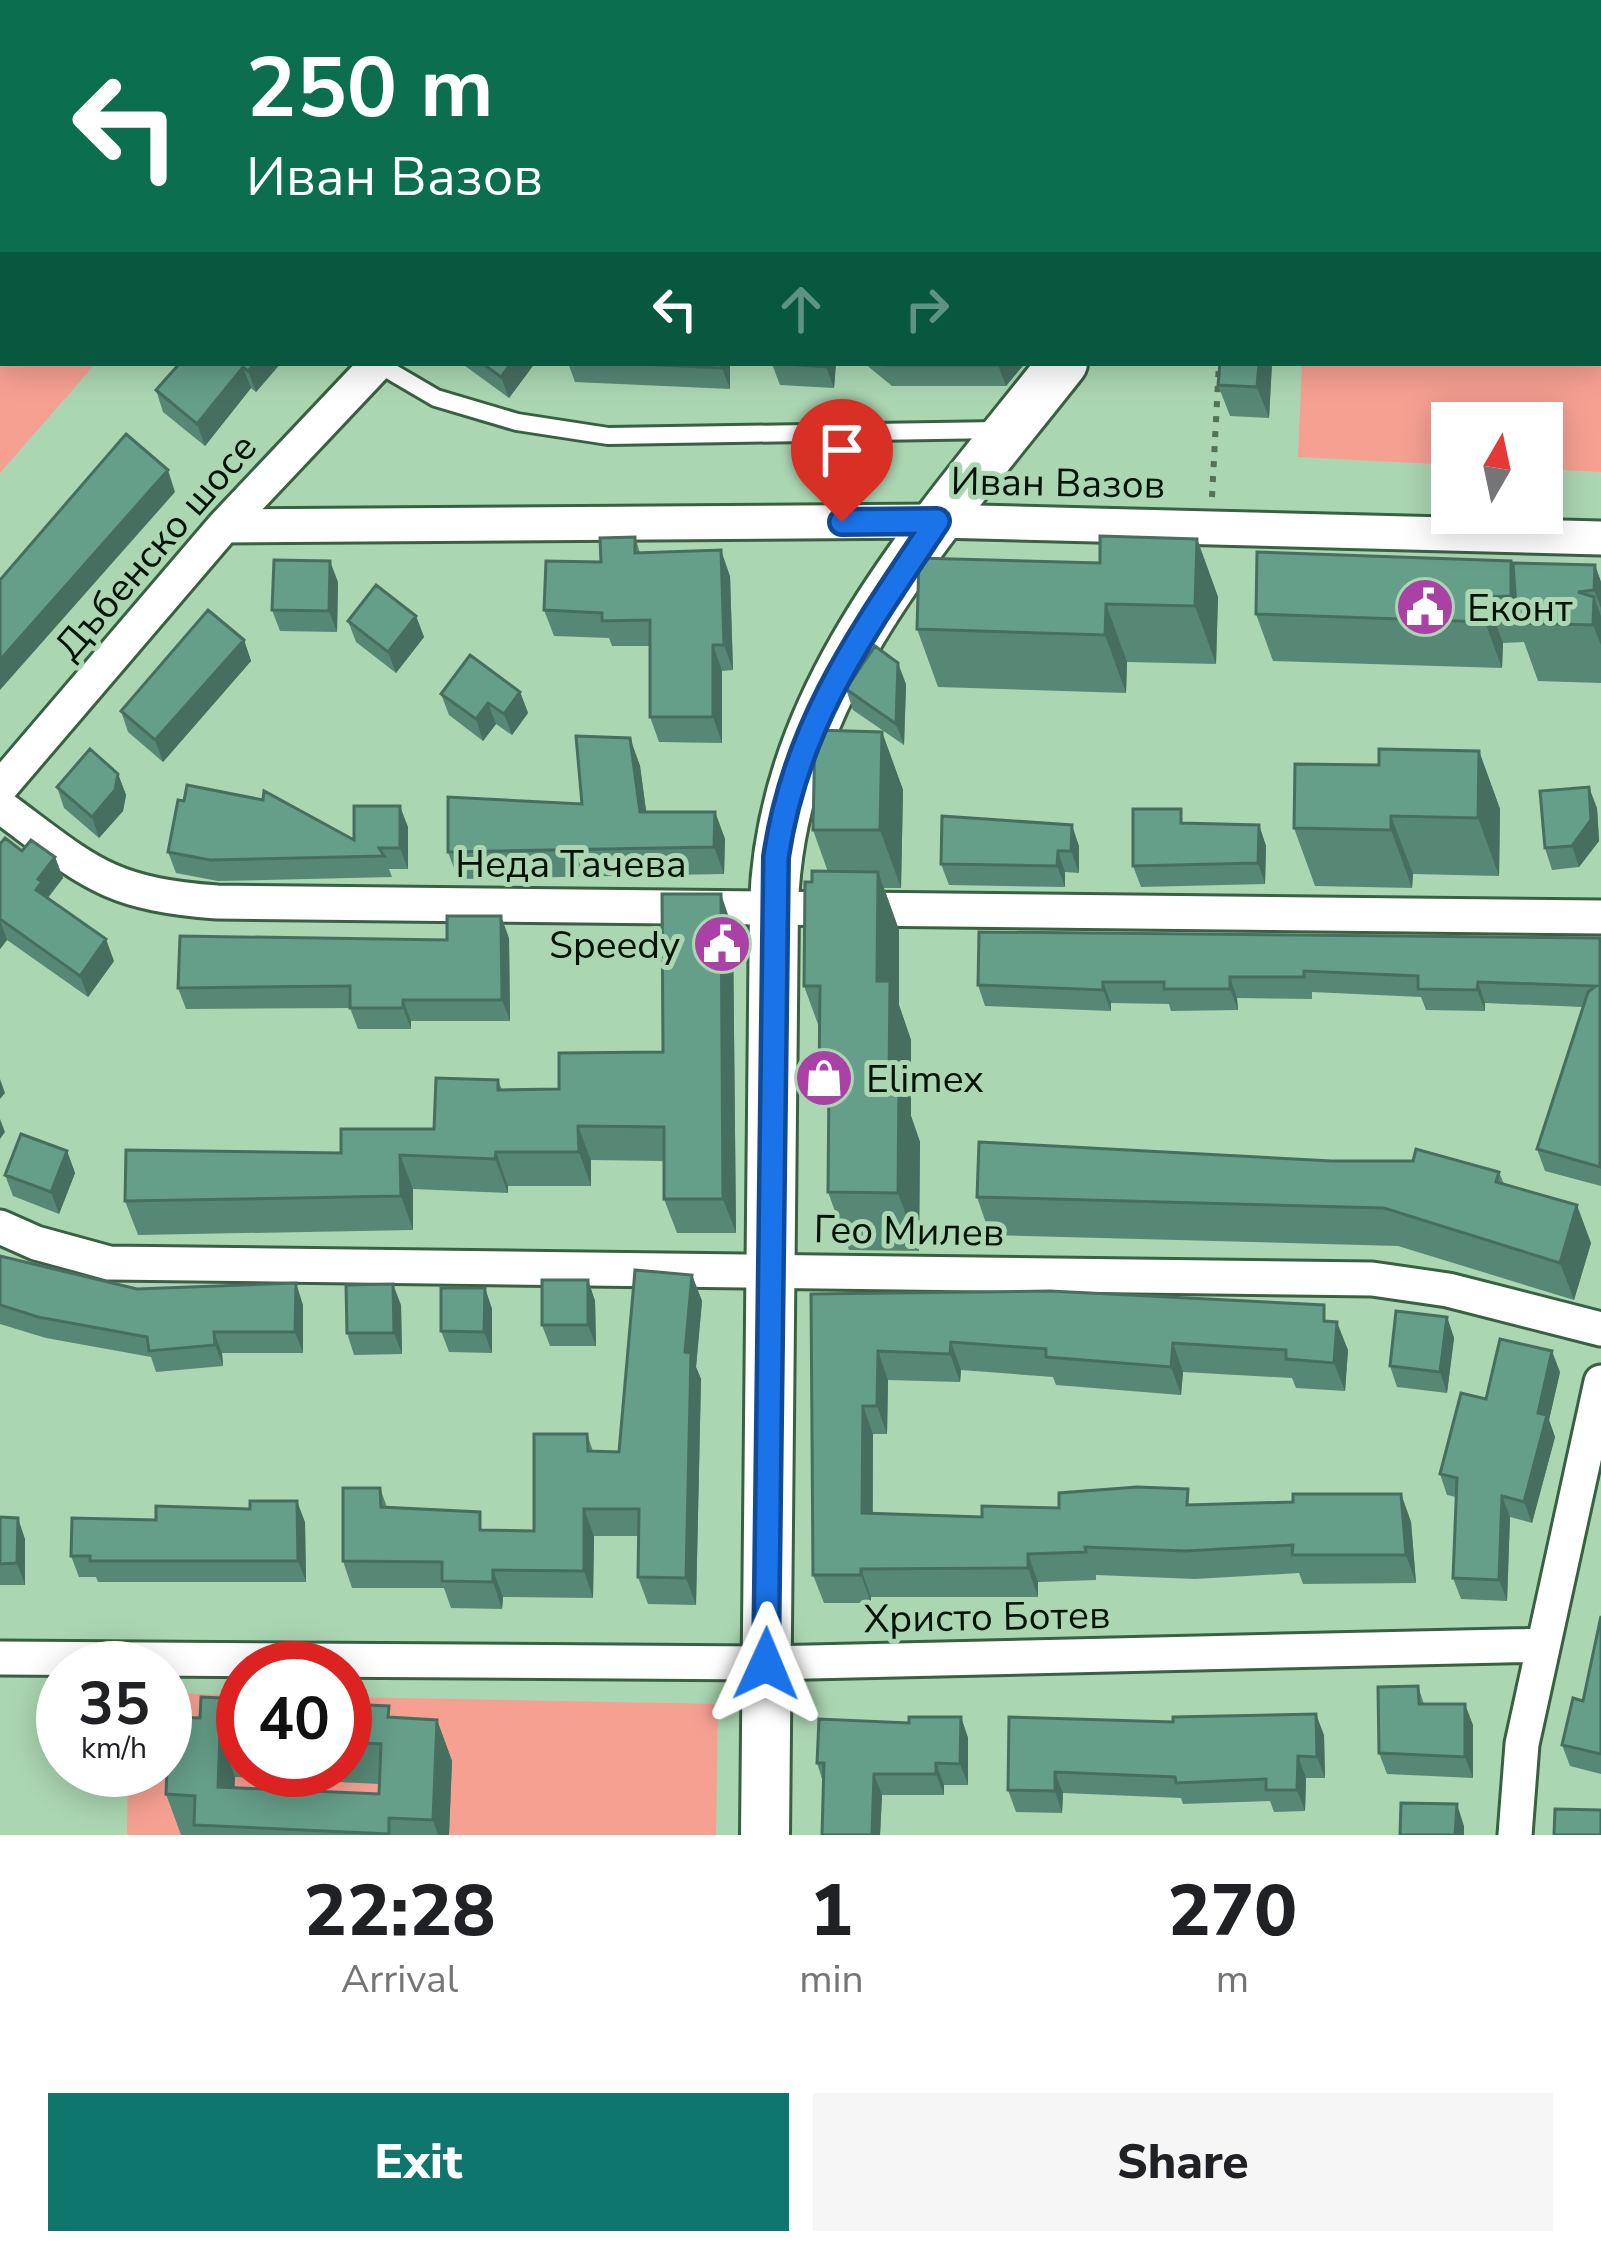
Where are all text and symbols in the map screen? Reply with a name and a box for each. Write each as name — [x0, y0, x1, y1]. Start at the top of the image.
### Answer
text: 250 m — [246, 31, 494, 146]
icon: left — [48, 48, 204, 204]
text: Иван Вазов — [246, 140, 543, 214]
icon: left — [642, 276, 708, 342]
icon: ahead — [768, 276, 834, 342]
icon: right — [894, 276, 960, 342]
pin — [791, 399, 893, 522]
north arrow — [1431, 402, 1563, 534]
map controls — [1431, 402, 1563, 534]
icon: arrive — [809, 417, 875, 483]
street label: Дъбенско шосе — [43, 422, 269, 671]
street label: Иван Вазов — [950, 455, 1166, 512]
public building icon: Еконт — [1394, 576, 1456, 638]
place label: Еконт — [1467, 582, 1573, 635]
street label: Неда Тачева — [455, 838, 687, 891]
public building icon: Speedy — [691, 913, 753, 975]
place label: Speedy — [549, 919, 680, 972]
shop icon: Elimex — [793, 1047, 855, 1109]
place label: Elimex — [866, 1053, 984, 1106]
street label: Гео Милев — [813, 1203, 1005, 1260]
street label: Христо Ботев — [863, 1589, 1111, 1646]
position arrow — [703, 1601, 829, 1727]
speed limit sign: 40 — [216, 1641, 372, 1797]
text: 35 — [78, 1663, 150, 1745]
text: km/h — [81, 1728, 147, 1769]
text: 22:28 — [304, 1862, 495, 1960]
text: 1 — [810, 1862, 853, 1960]
text: 270 — [1168, 1862, 1297, 1960]
text: Arrival — [341, 1953, 458, 2006]
text: min — [799, 1953, 864, 2006]
text: m — [1216, 1953, 1249, 2006]
button: Exit — [48, 2093, 789, 2231]
button: Share — [813, 2093, 1553, 2231]

